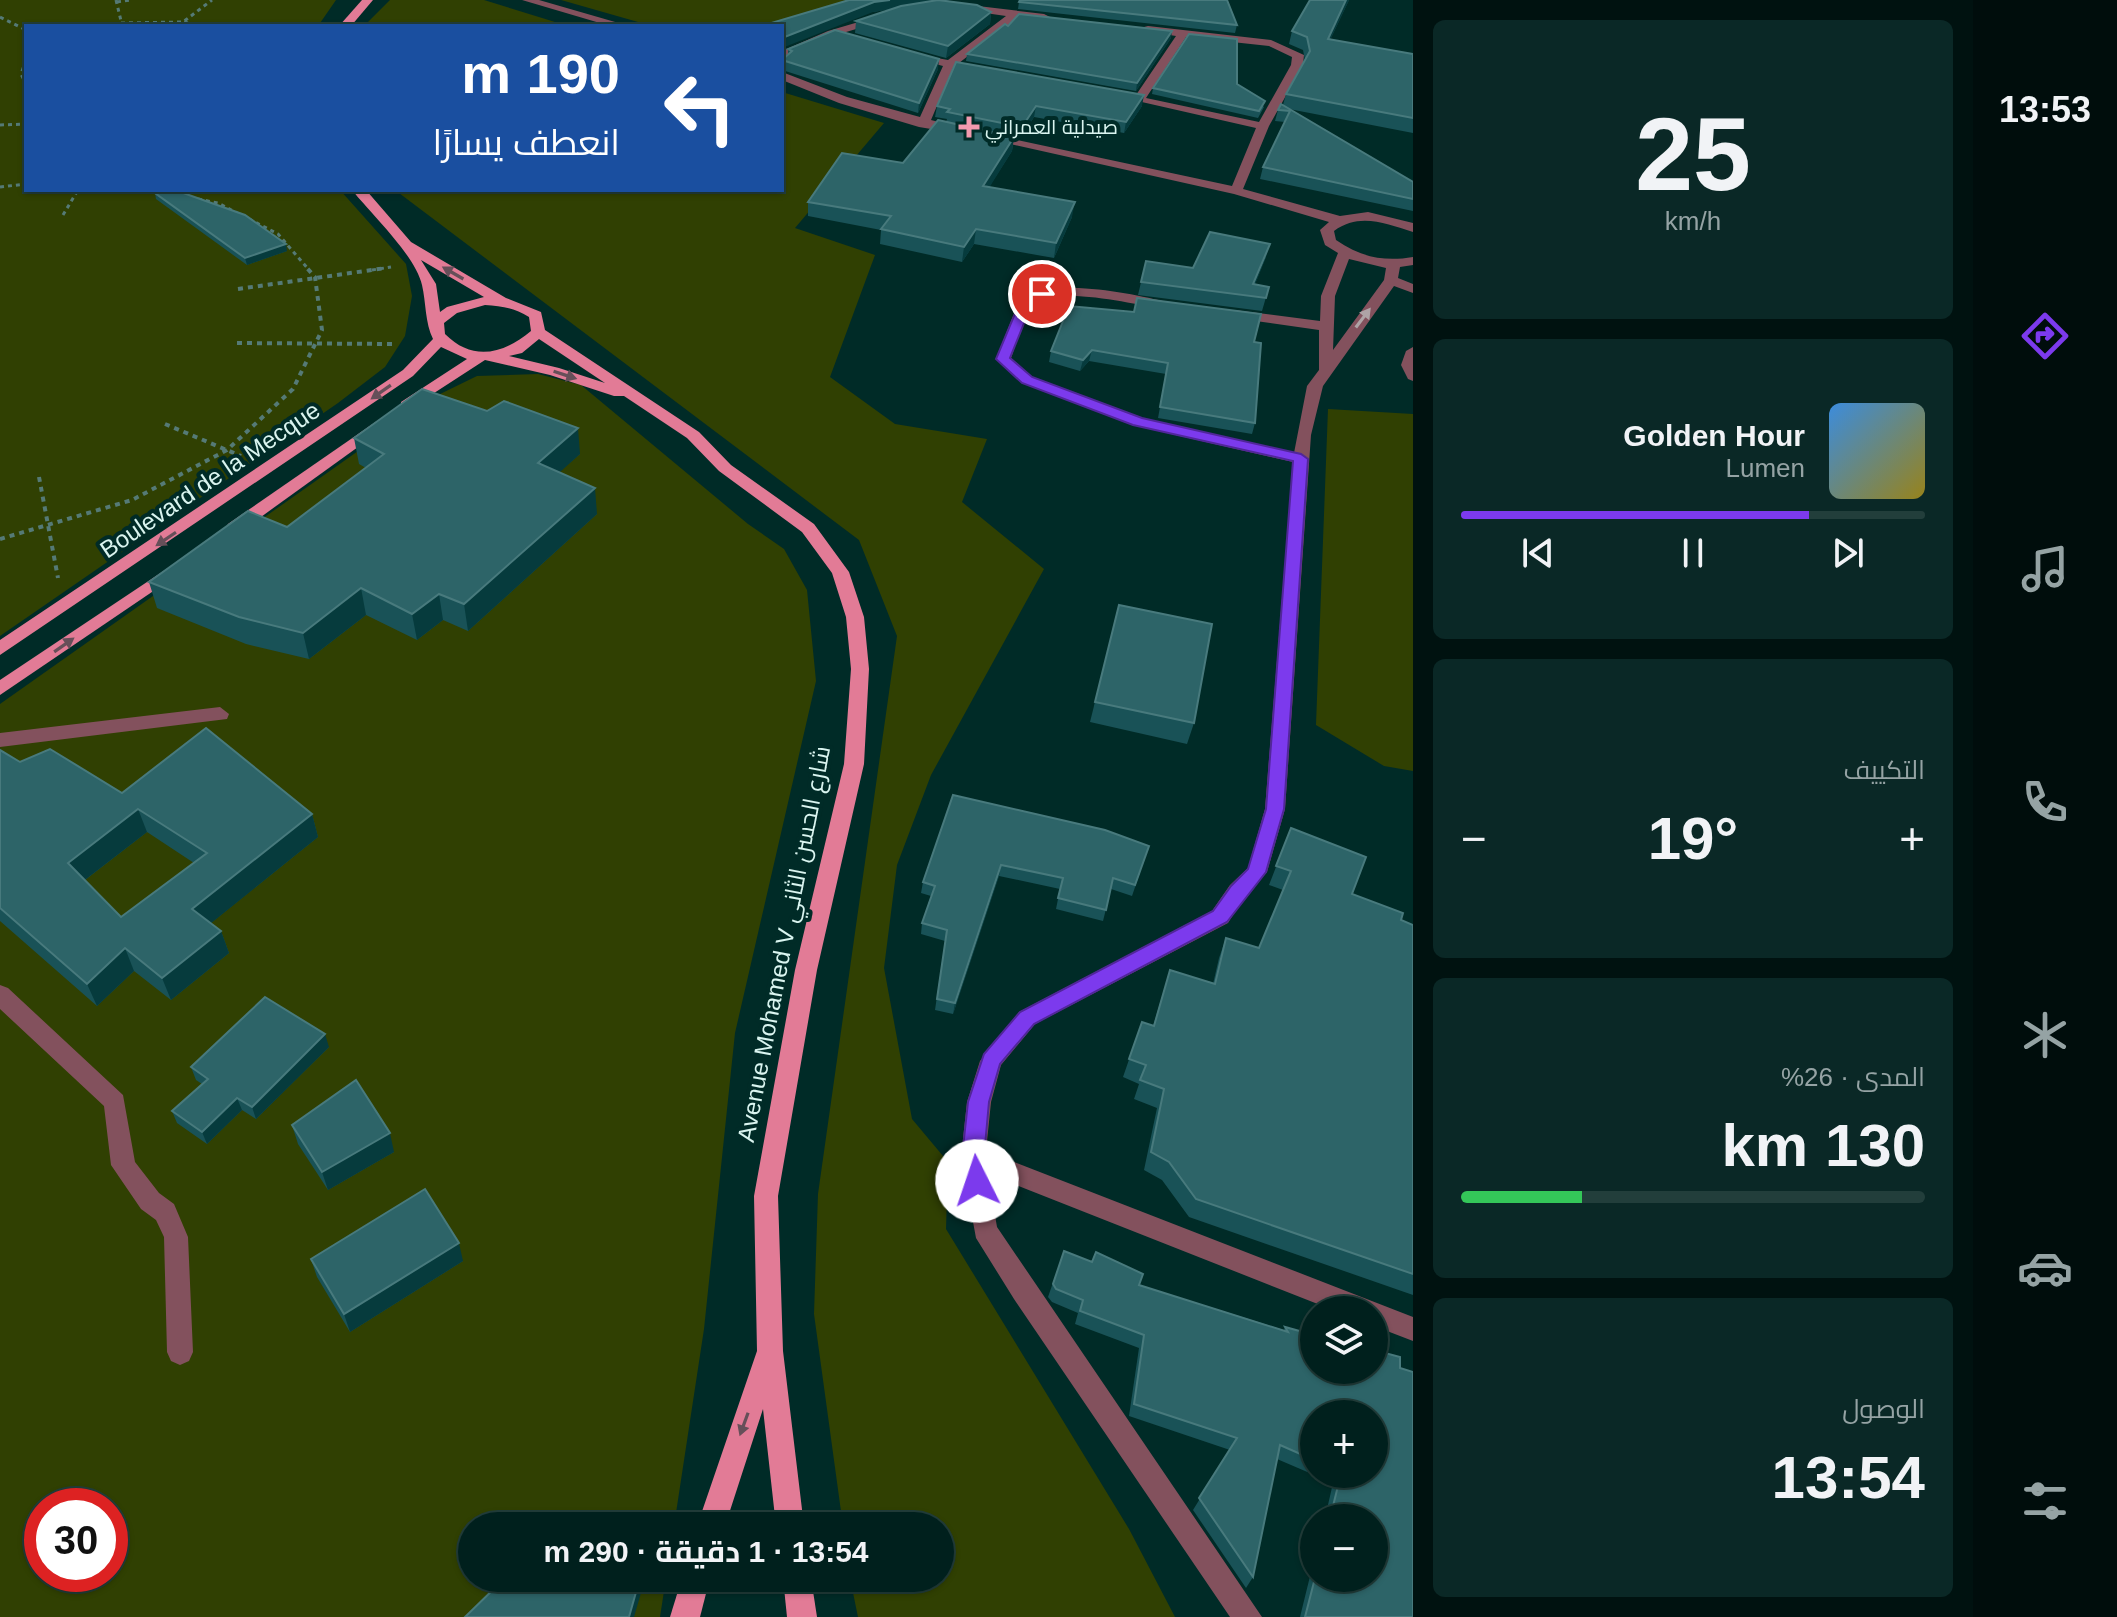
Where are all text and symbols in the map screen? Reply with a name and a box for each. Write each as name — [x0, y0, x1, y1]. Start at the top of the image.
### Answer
text: 190 m — [461, 42, 620, 105]
icon: left — [648, 56, 752, 160]
text: 13:53 — [1999, 89, 2091, 130]
text: 25 — [1635, 96, 1751, 212]
place label: صيدلية العمراني — [985, 116, 1118, 143]
marker: صيدلية العمراني — [960, 118, 978, 136]
text: انعطف يسارًا — [433, 122, 620, 163]
text: km/h — [1665, 206, 1721, 236]
pin — [1008, 260, 1076, 328]
one-way arrow — [442, 266, 464, 280]
icon: arrive — [1020, 272, 1064, 316]
one-way arrow — [1354, 308, 1370, 328]
icon: directions — [2017, 308, 2073, 364]
one-way arrow — [554, 369, 578, 382]
one-way arrow — [370, 384, 391, 399]
street label: Boulevard de la Mecque — [95, 396, 325, 563]
text: Golden Hour — [1623, 419, 1805, 452]
text: Lumen — [1726, 453, 1805, 483]
one-way arrow — [155, 531, 176, 546]
icon: previous — [1516, 531, 1560, 575]
icon: pause — [1671, 531, 1715, 575]
icon: next — [1826, 531, 1870, 575]
icon: music — [2017, 541, 2073, 597]
one-way arrow — [54, 638, 75, 653]
street label: Avenue Mohamed V شارع الحسن الثاني — [732, 744, 841, 1145]
text: التكييف — [1843, 755, 1925, 785]
icon: phone — [2017, 774, 2073, 830]
text: 19° — [1648, 805, 1738, 872]
text: − — [1461, 814, 1487, 863]
text: + — [1899, 814, 1925, 863]
icon: climate — [2017, 1007, 2073, 1063]
text: المدى · 26% — [1781, 1062, 1925, 1092]
text: 130 km — [1722, 1112, 1925, 1179]
position arrow — [935, 1139, 1019, 1223]
icon: car — [2017, 1240, 2073, 1296]
map controls — [1300, 1296, 1388, 1592]
button: layers — [1300, 1296, 1388, 1384]
text: الوصول — [1842, 1394, 1925, 1424]
button: + — [1300, 1400, 1388, 1488]
one-way arrow — [737, 1413, 750, 1437]
text: 13:54 — [1772, 1444, 1925, 1511]
icon: filters — [2017, 1473, 2073, 1529]
speed limit sign: 30 — [24, 1488, 128, 1592]
button: − — [1300, 1504, 1388, 1592]
text: 13:54 · 1 دقيقة · 290 m — [544, 1535, 869, 1568]

